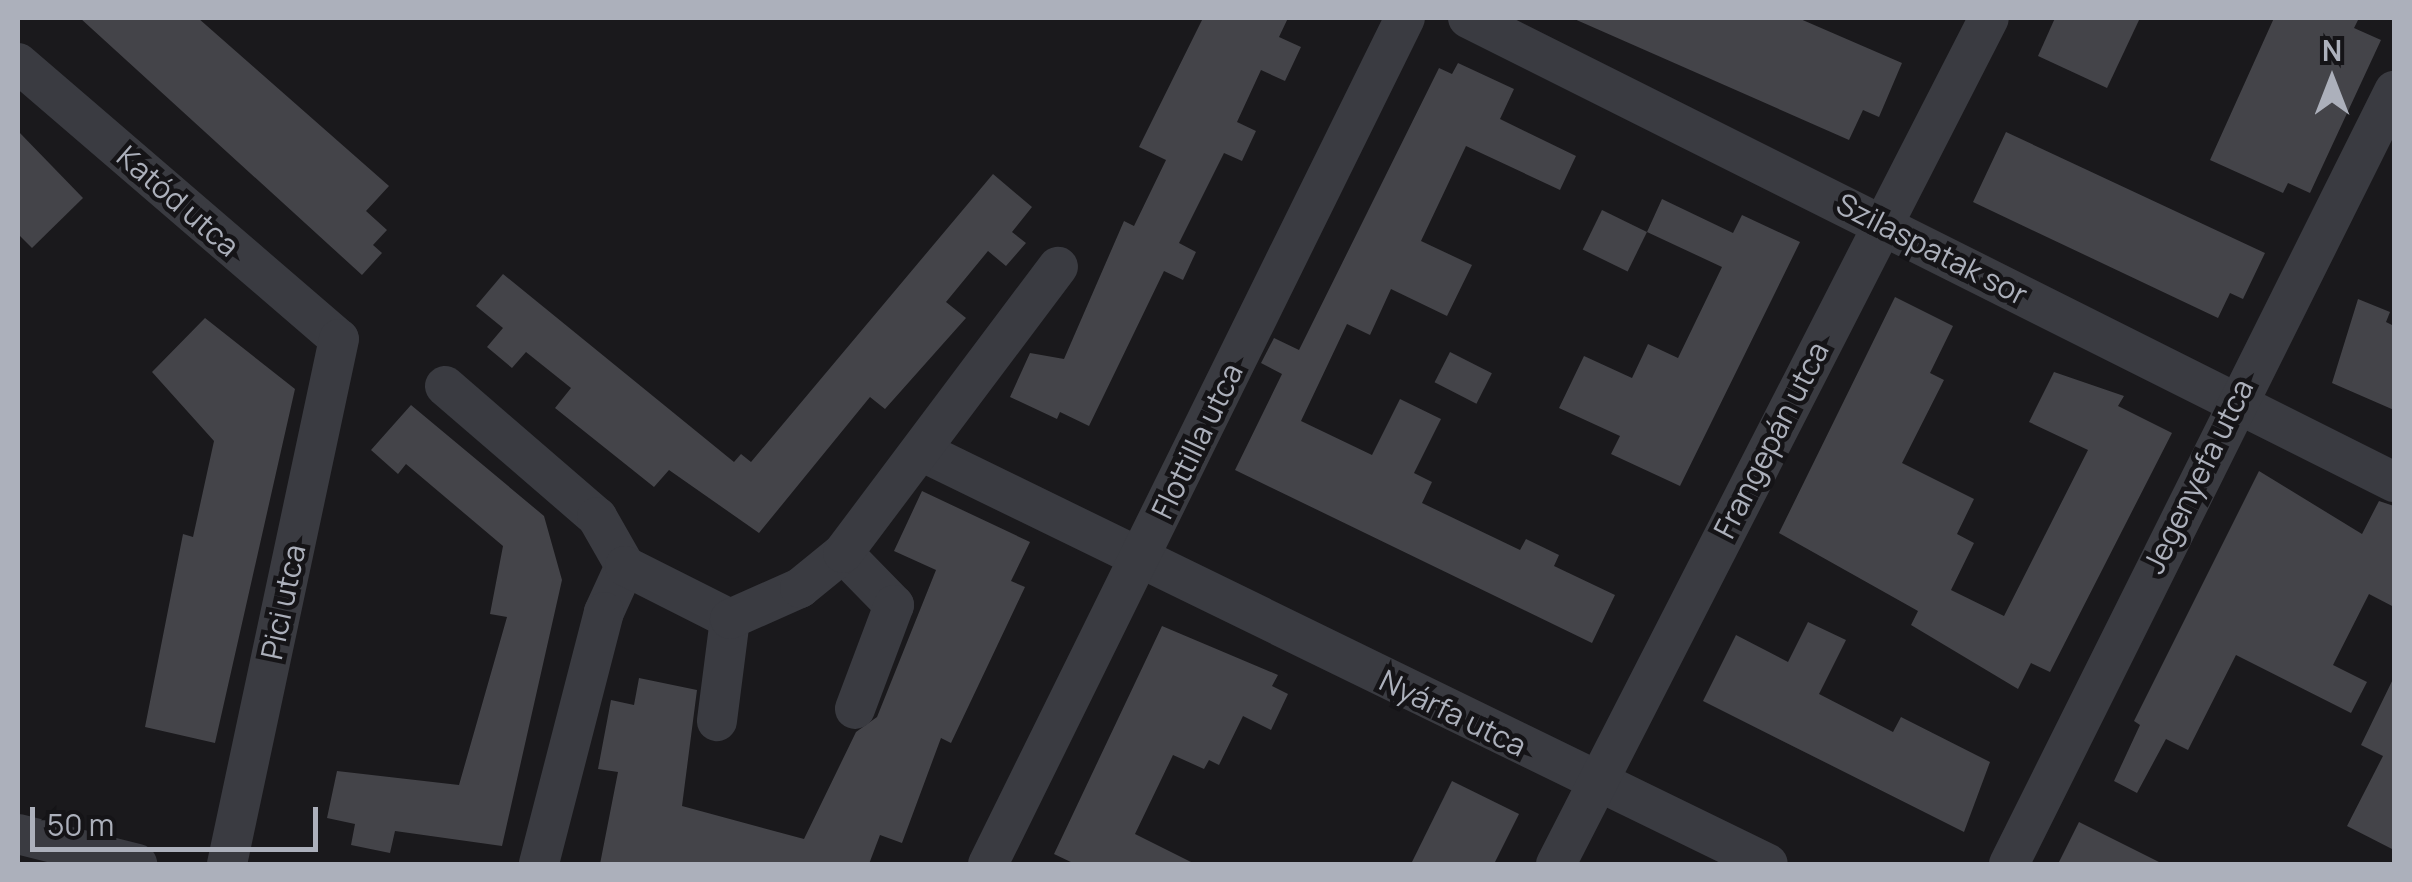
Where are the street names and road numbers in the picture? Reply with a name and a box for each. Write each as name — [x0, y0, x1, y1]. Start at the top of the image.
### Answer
street label: Katód utca — [110, 138, 246, 264]
street label: Szilaspatak sor — [1831, 185, 2033, 313]
street label: Frangepán utca — [1706, 336, 1836, 544]
street label: Flottilla utca — [1144, 358, 1250, 524]
street label: Jegenyefa utca — [2135, 373, 2261, 579]
street label: Pici utca — [253, 541, 313, 663]
street label: Nyárfa utca — [1374, 662, 1532, 764]

